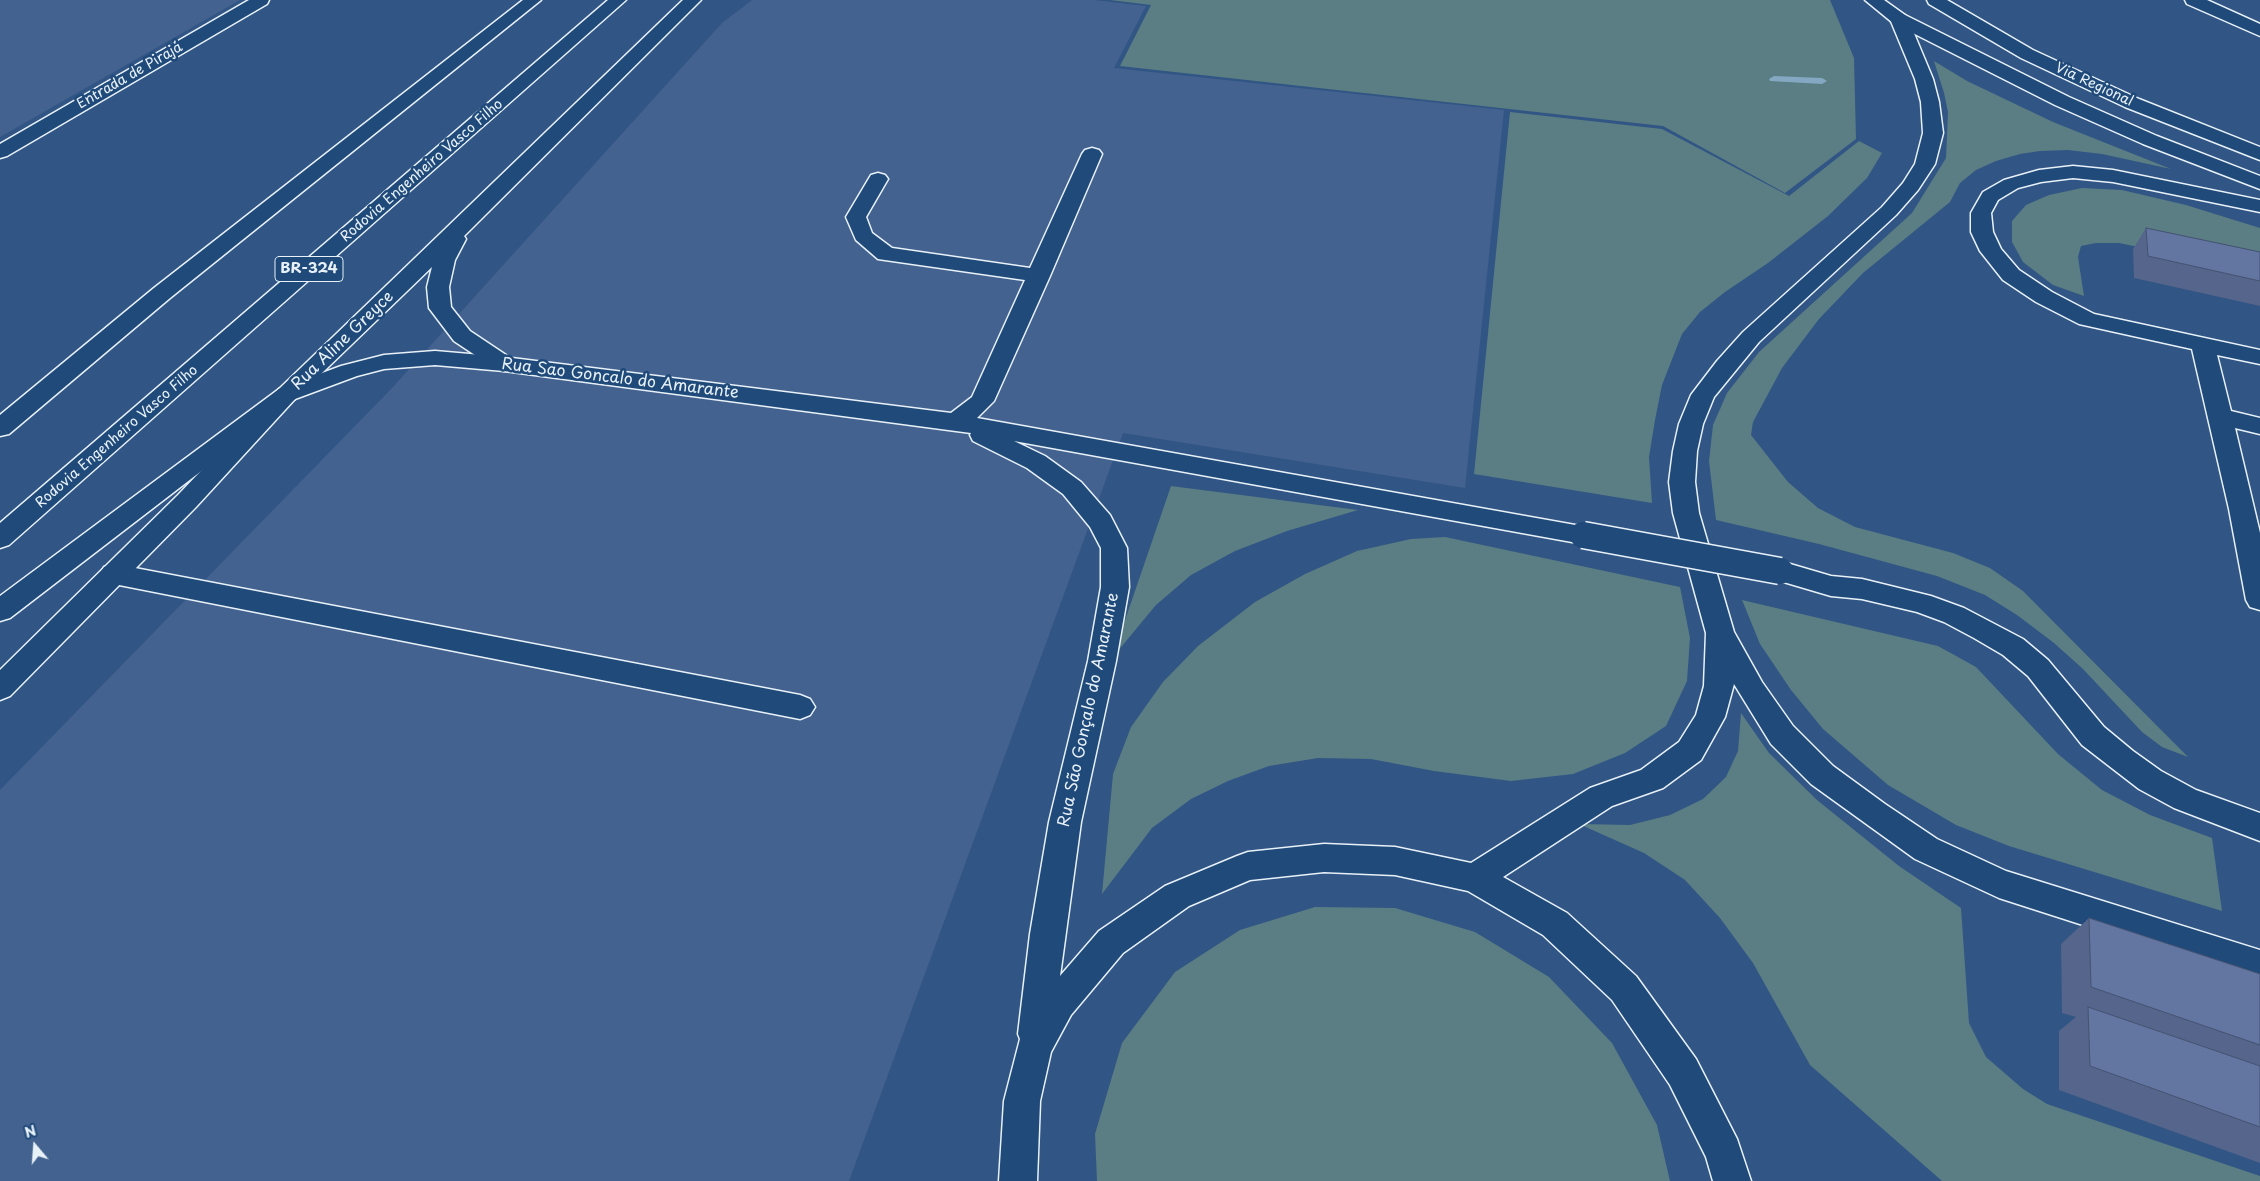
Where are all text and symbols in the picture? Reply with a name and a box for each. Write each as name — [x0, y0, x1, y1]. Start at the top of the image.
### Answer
street label: Entrada de Pirajá — [74, 39, 186, 113]
street label: Via Regional — [2052, 60, 2136, 110]
street label: Rodovia Engenheiro Vasco Filho — [337, 96, 507, 246]
road number: BR-324 — [275, 256, 343, 282]
street label: Rua Aline Greyce — [288, 287, 398, 395]
street label: Rua Sao Goncalo do Amarante — [500, 355, 740, 403]
street label: Rodovia Engenheiro Vasco Filho — [32, 362, 202, 512]
street label: Rua São Gonçalo do Amarante — [1055, 591, 1123, 829]
text: N — [22, 1120, 39, 1143]
north arrow — [10, 1121, 60, 1171]

